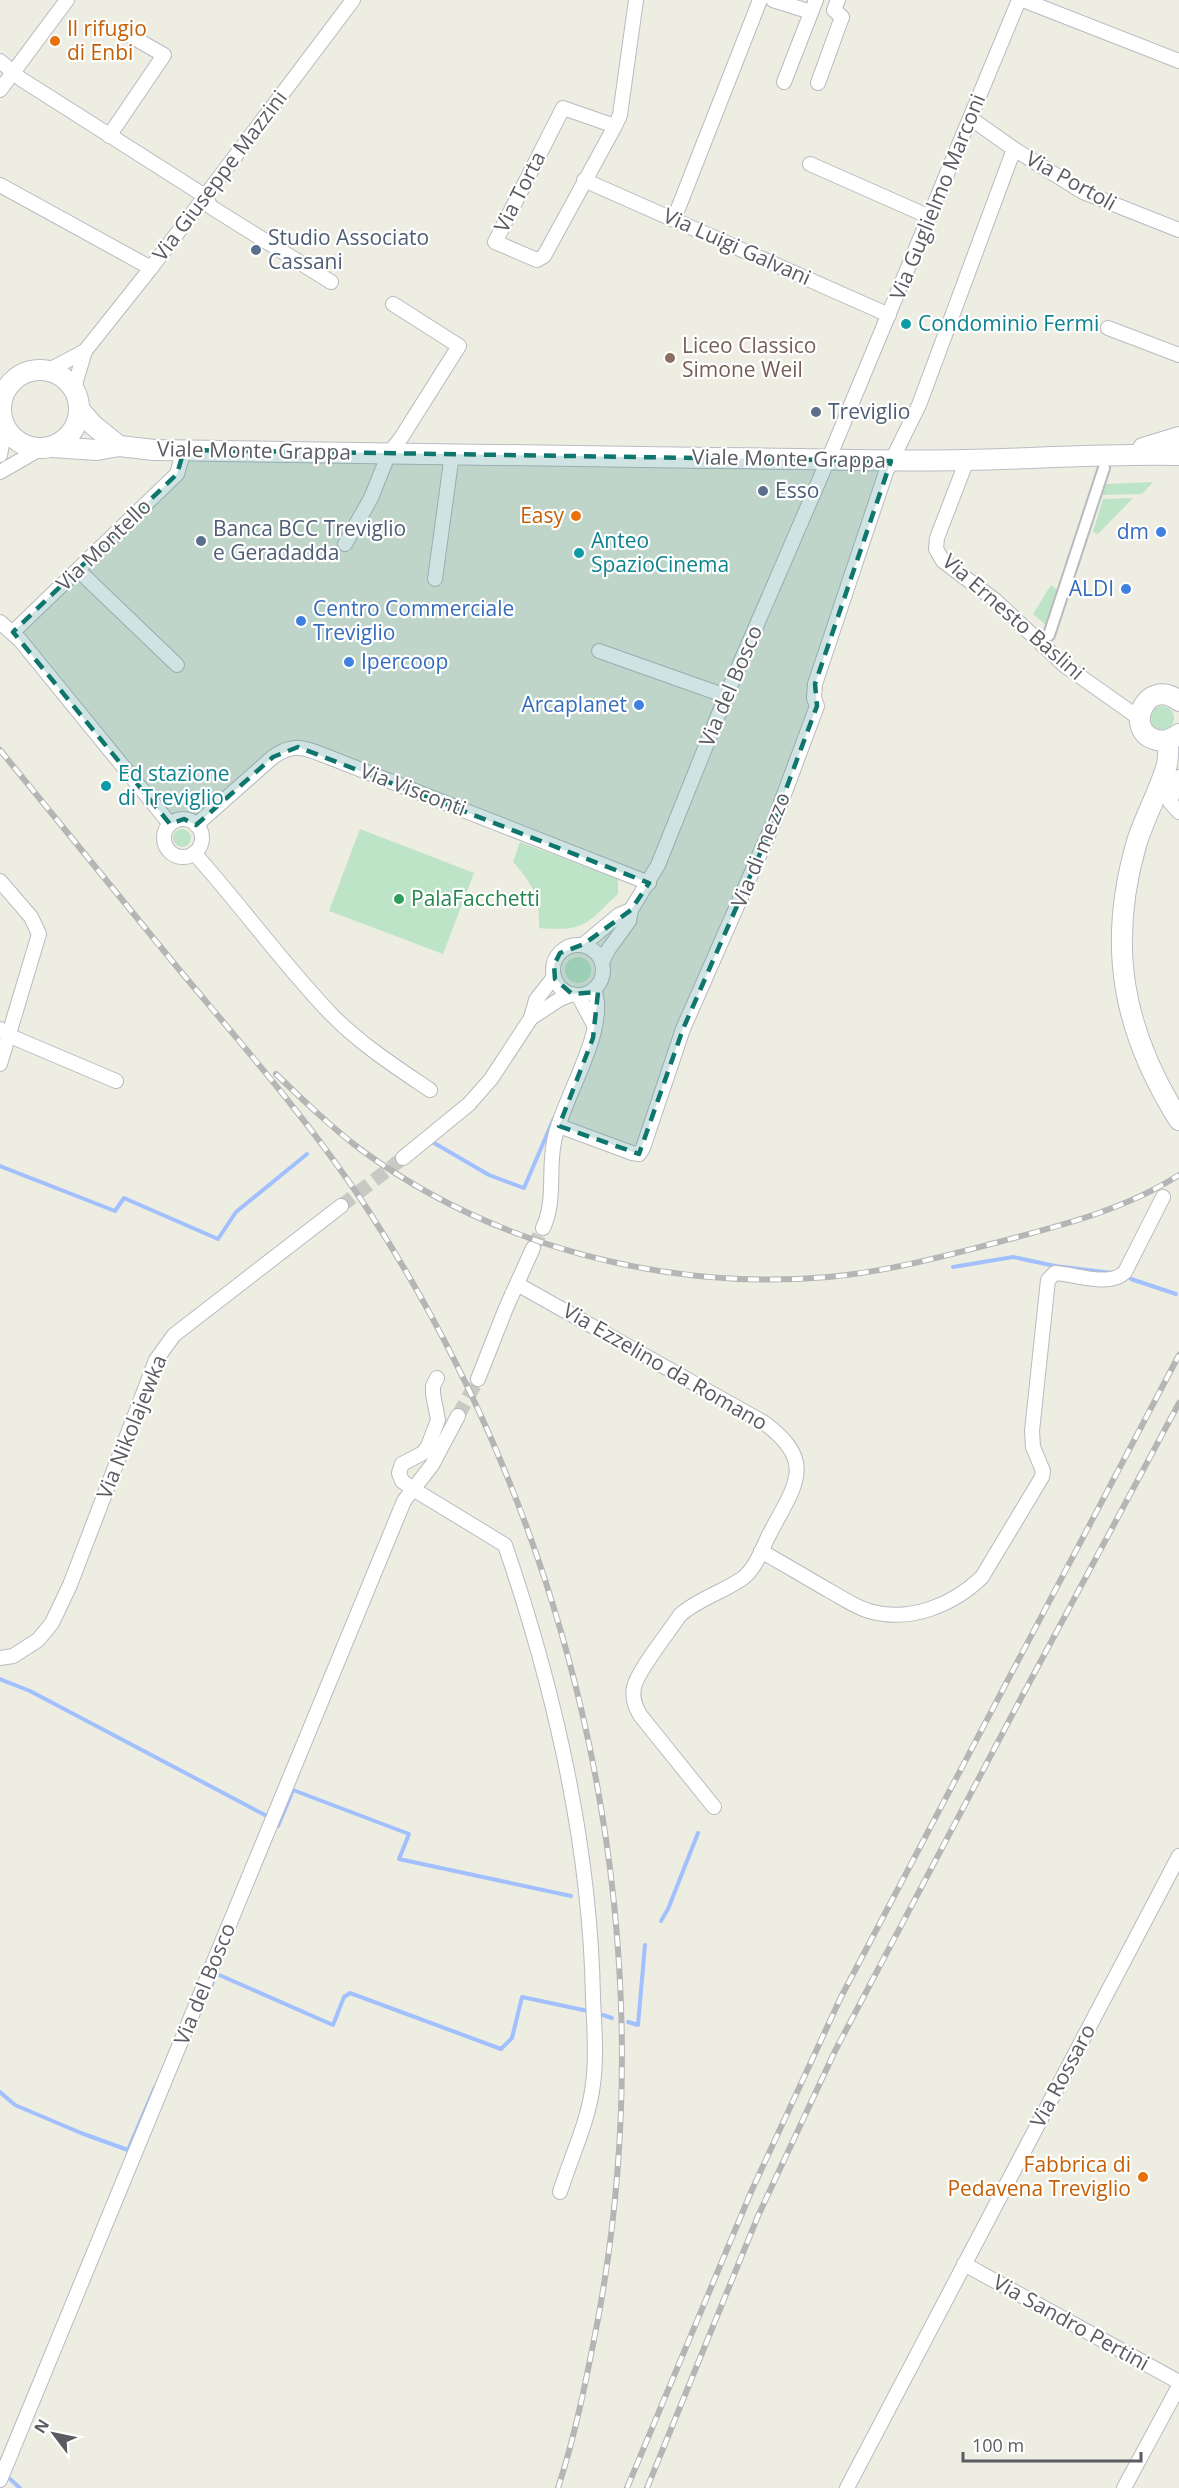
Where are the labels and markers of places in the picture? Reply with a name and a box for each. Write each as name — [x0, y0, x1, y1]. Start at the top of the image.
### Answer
place label: Il rifugio di Enbi — [67, 14, 147, 66]
marker: Il rifugio di Enbi — [48, 34, 62, 48]
place label: Studio Associato Cassani — [268, 223, 429, 275]
marker: Studio Associato Cassani — [249, 243, 263, 257]
place label: Condominio Fermi — [918, 309, 1099, 337]
marker: Condominio Fermi — [899, 317, 913, 331]
place label: Liceo Classico Simone Weil — [682, 331, 816, 383]
marker: Liceo Classico Simone Weil — [663, 351, 677, 365]
place label: Treviglio — [828, 397, 910, 425]
marker: Treviglio — [809, 405, 823, 419]
place label: Esso — [775, 476, 819, 504]
marker: Esso — [756, 484, 770, 498]
place label: Easy — [520, 501, 564, 529]
marker: Easy — [569, 509, 583, 523]
place label: Banca BCC Treviglio e Geradadda — [213, 514, 406, 566]
place label: dm — [1117, 517, 1149, 545]
marker: dm — [1154, 525, 1168, 539]
place label: Anteo SpazioCinema — [591, 526, 729, 578]
marker: Banca BCC Treviglio e Geradadda — [194, 534, 208, 548]
marker: Anteo SpazioCinema — [572, 546, 586, 560]
place label: ALDI — [1069, 574, 1114, 602]
marker: ALDI — [1119, 582, 1133, 596]
place label: Centro Commerciale Treviglio — [313, 594, 514, 646]
marker: Centro Commerciale Treviglio — [294, 614, 308, 628]
place label: Ipercoop — [361, 647, 448, 675]
marker: Ipercoop — [342, 655, 356, 669]
place label: Arcaplanet — [521, 690, 627, 718]
marker: Arcaplanet — [632, 698, 646, 712]
place label: Ed stazione di Treviglio — [118, 759, 230, 811]
marker: Ed stazione di Treviglio — [99, 779, 113, 793]
place label: PalaFacchetti — [411, 884, 540, 912]
marker: PalaFacchetti — [392, 892, 406, 906]
place label: Fabbrica di Pedavena Treviglio — [947, 2150, 1131, 2202]
marker: Fabbrica di Pedavena Treviglio — [1136, 2170, 1150, 2184]

